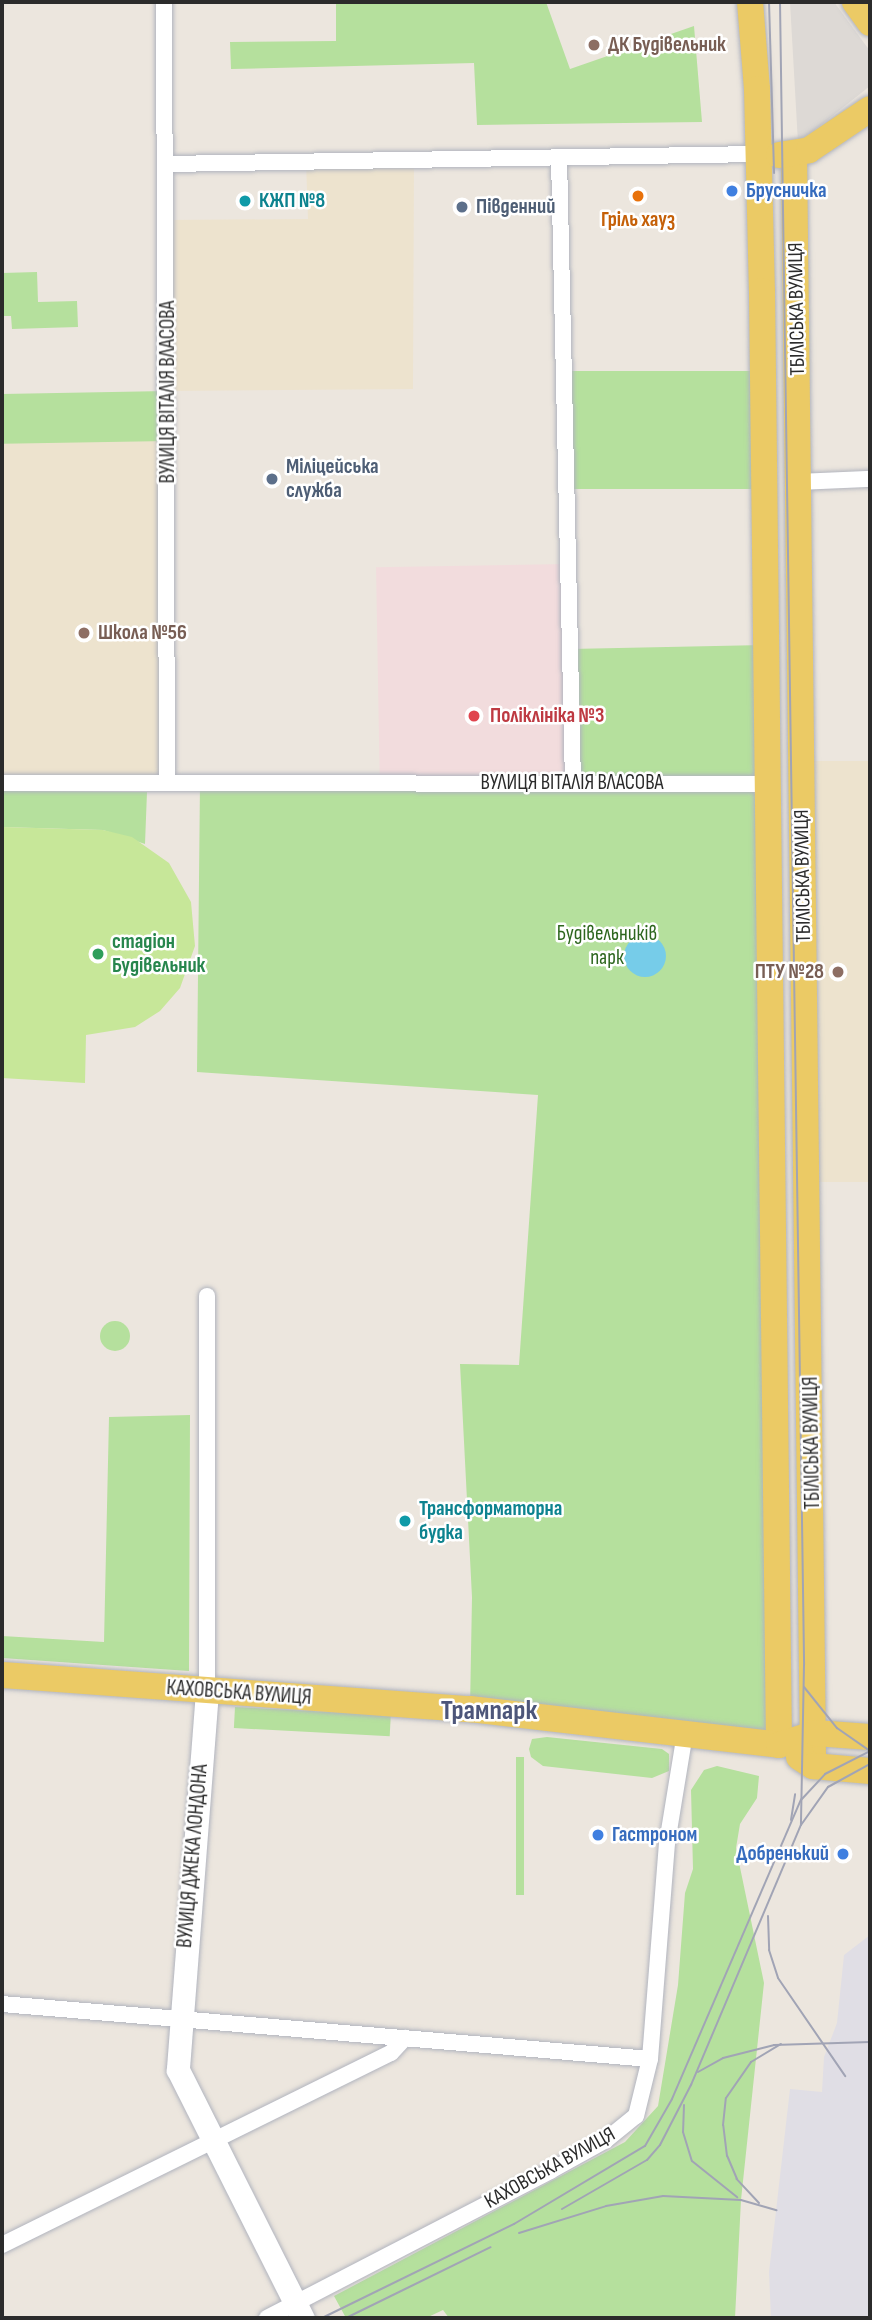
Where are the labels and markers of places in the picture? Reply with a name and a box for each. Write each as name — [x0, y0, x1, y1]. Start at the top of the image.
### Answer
place label: ДК Будівельник — [608, 32, 726, 58]
marker: ДК Будівельник — [586, 37, 602, 53]
place label: Брусничка — [746, 178, 827, 204]
marker: Брусничка — [724, 183, 740, 199]
place label: КЖП №8 — [259, 188, 325, 214]
marker: Гріль хауз — [630, 188, 646, 204]
marker: КЖП №8 — [237, 193, 253, 209]
place label: Південний — [476, 194, 555, 220]
marker: Південний — [454, 199, 470, 215]
place label: Гріль хауз — [601, 207, 675, 233]
place label: Міліцейська служба — [286, 454, 379, 504]
marker: Міліцейська служба — [264, 471, 280, 487]
place label: Школа №56 — [98, 620, 187, 646]
marker: Школа №56 — [76, 625, 92, 641]
place label: Поліклініка №3 — [490, 703, 604, 729]
marker: Поліклініка №3 — [464, 706, 484, 726]
place label: стадіон Будівельник — [112, 929, 205, 979]
marker: стадіон Будівельник — [90, 946, 106, 962]
place label: ПТУ №28 — [755, 959, 824, 985]
marker: ПТУ №28 — [830, 964, 846, 980]
place label: Трансформаторна будка — [419, 1496, 562, 1546]
marker: Трансформаторна будка — [397, 1513, 413, 1529]
place label: Гастроном — [612, 1822, 697, 1848]
marker: Гастроном — [590, 1827, 606, 1843]
place label: Добренький — [736, 1841, 829, 1867]
marker: Добренький — [835, 1846, 851, 1862]

